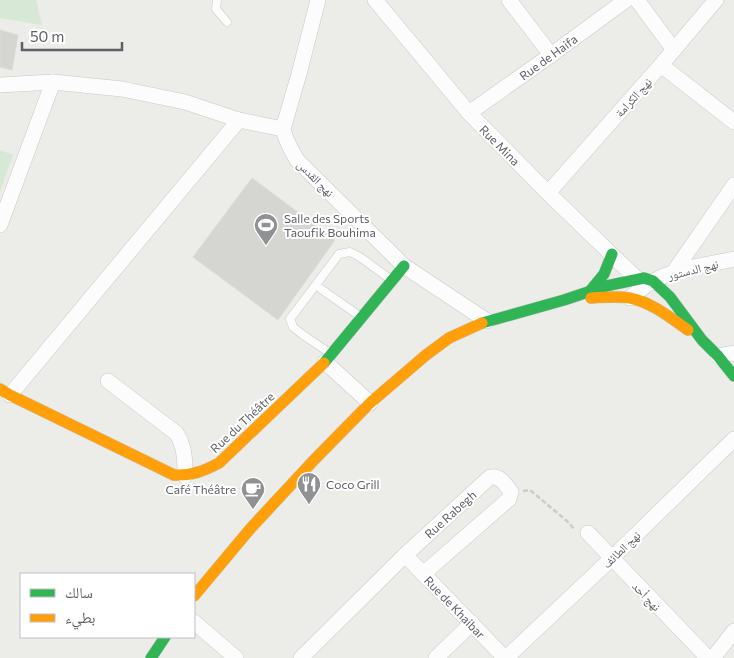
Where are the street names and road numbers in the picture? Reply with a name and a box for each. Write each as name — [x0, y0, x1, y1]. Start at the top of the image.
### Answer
street label: Rue de Haifa — [516, 31, 580, 83]
street label: نهج الكرامة — [612, 75, 655, 120]
street label: Rue Mina — [477, 122, 523, 168]
street label: نهج القدس — [294, 157, 337, 200]
street label: نهج الدستور — [665, 256, 720, 283]
street label: Rue du Théâtre — [207, 389, 277, 455]
street label: Rue Rabegh — [421, 487, 479, 541]
street label: نهج الطائف — [599, 528, 644, 571]
street label: Rue de Khaibar — [422, 573, 488, 641]
street label: نهج أحد — [629, 579, 664, 614]

